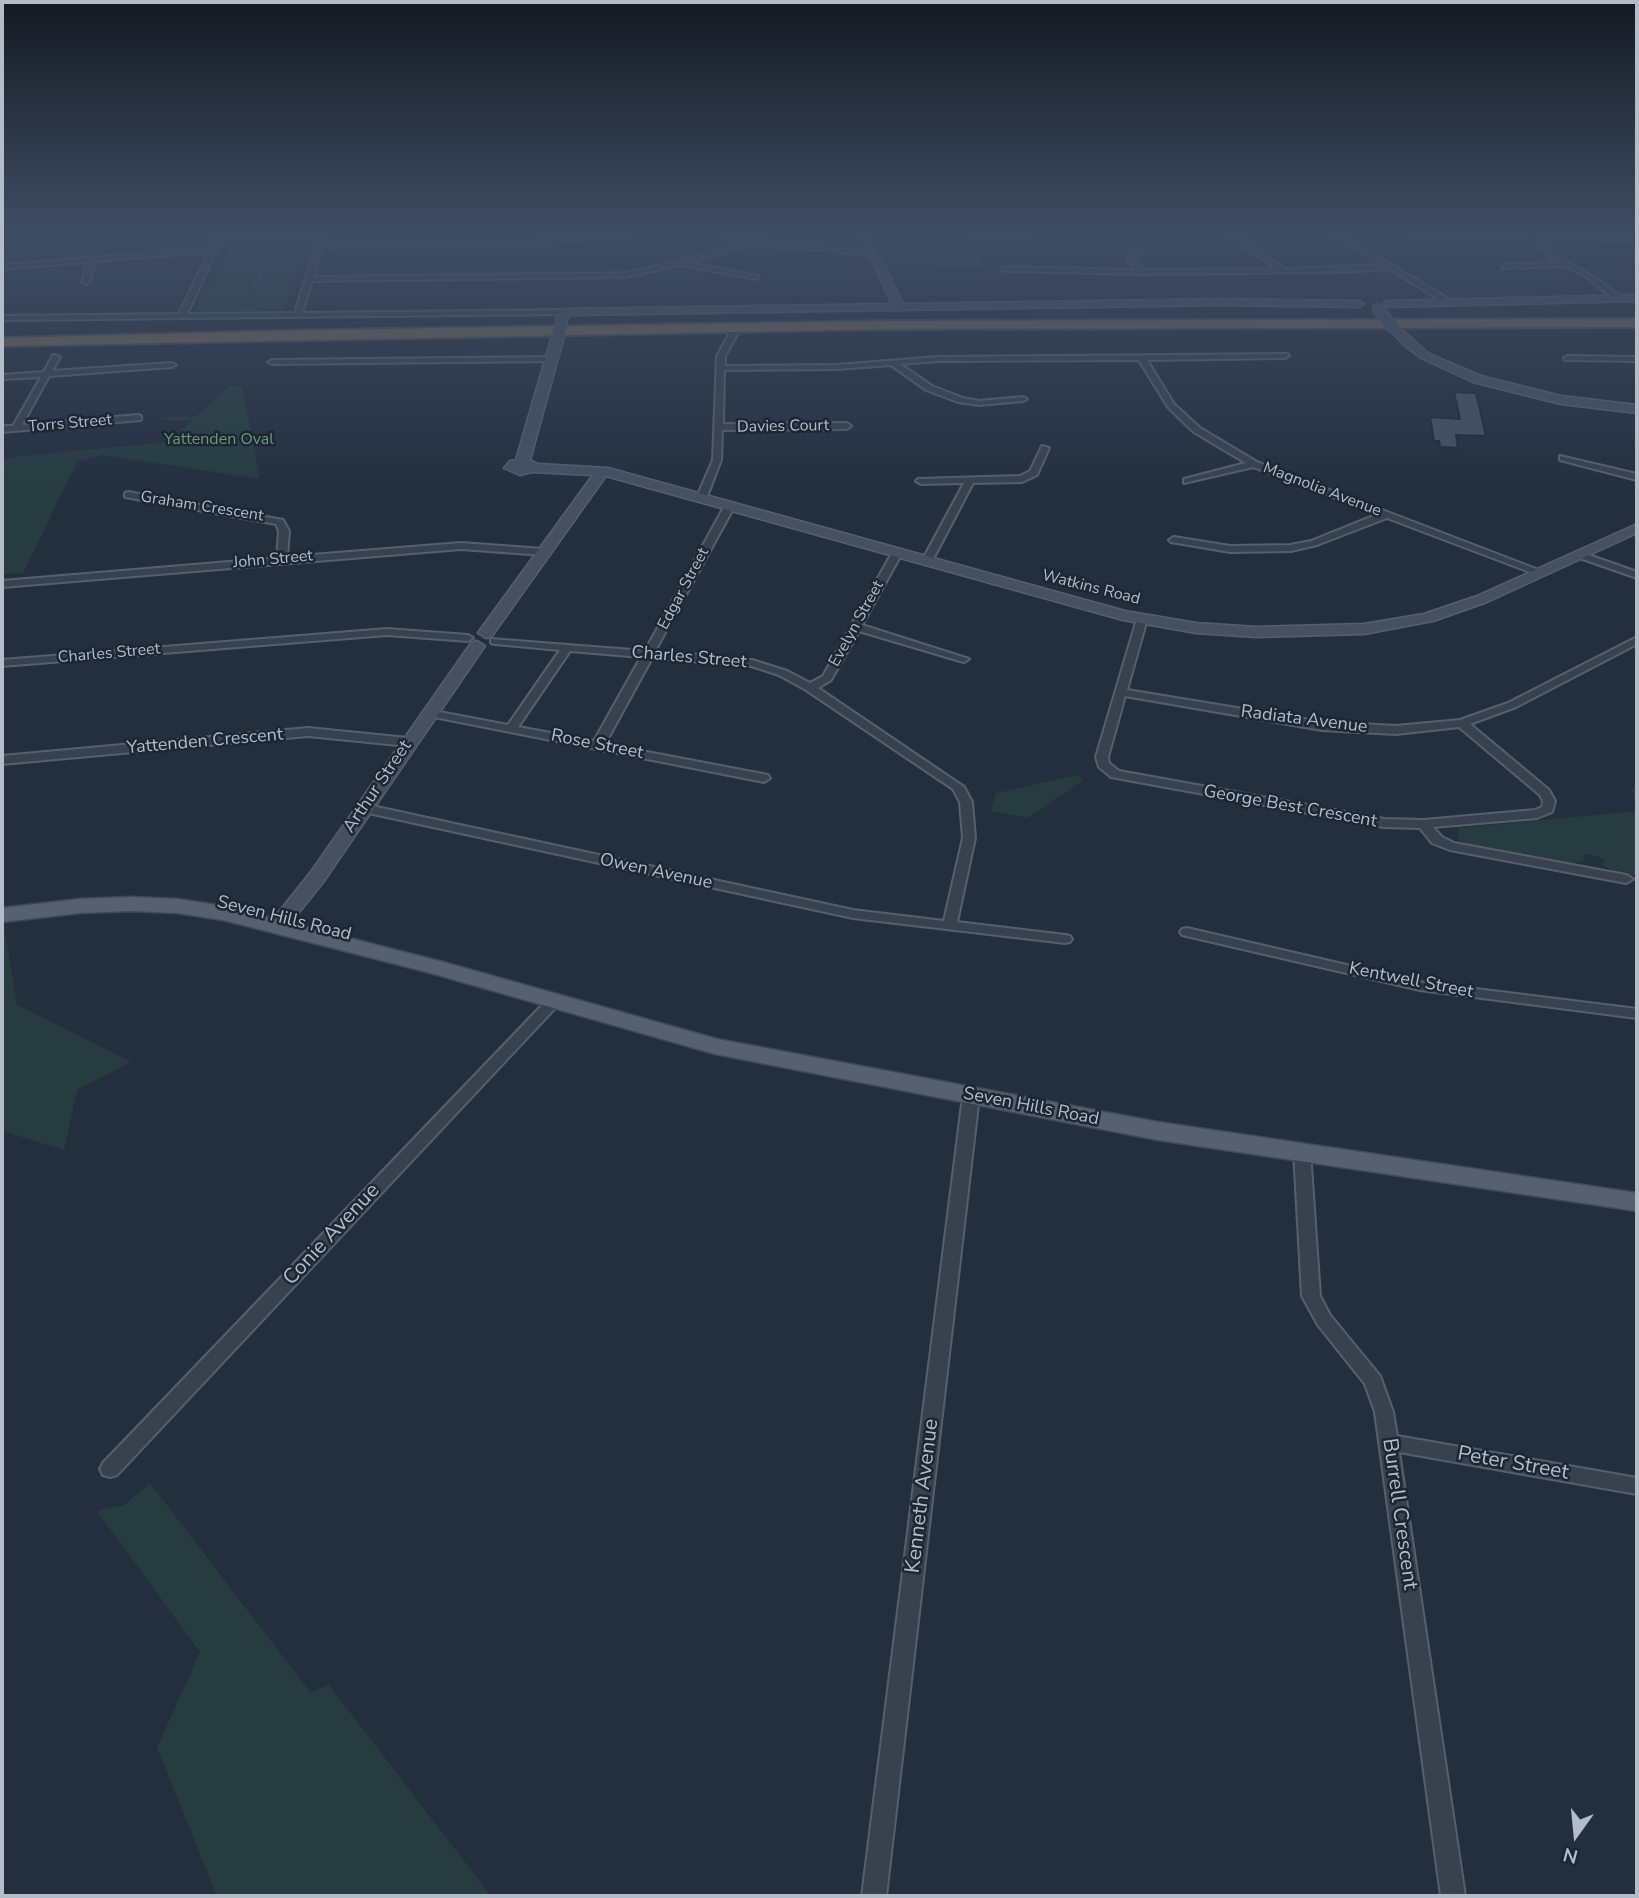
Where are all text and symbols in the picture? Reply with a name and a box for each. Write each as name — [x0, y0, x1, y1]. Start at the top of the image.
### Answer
street label: Torrs Street — [27, 411, 113, 437]
street label: Davies Court — [737, 417, 829, 437]
park label: Yattenden Oval — [164, 430, 274, 450]
street label: Magnolia Avenue — [1260, 459, 1384, 521]
street label: Graham Crescent — [139, 488, 265, 526]
street label: Edgar Street — [654, 545, 714, 633]
street label: John Street — [232, 547, 314, 573]
street label: Watkins Road — [1040, 567, 1142, 609]
street label: Evelyn Street — [825, 578, 889, 670]
street label: Charles Street — [57, 640, 161, 668]
street label: Charles Street — [631, 642, 747, 674]
street label: Radiata Avenue — [1239, 702, 1369, 738]
street label: Yattenden Crescent — [126, 724, 284, 760]
street label: Rose Street — [549, 725, 645, 765]
street label: Arthur Street — [339, 737, 417, 837]
street label: George Best Crescent — [1202, 781, 1378, 833]
street label: Owen Avenue — [598, 850, 714, 894]
street label: Seven Hills Road — [215, 892, 353, 946]
street label: Kentwell Street — [1347, 958, 1475, 1004]
street label: Seven Hills Road — [961, 1083, 1101, 1131]
street label: Conie Avenue — [278, 1179, 386, 1291]
street label: Kenneth Avenue — [901, 1417, 945, 1575]
street label: Burrell Crescent — [1376, 1437, 1422, 1591]
street label: Peter Street — [1455, 1442, 1571, 1486]
north arrow — [1541, 1800, 1611, 1870]
text: N — [1560, 1841, 1581, 1870]

